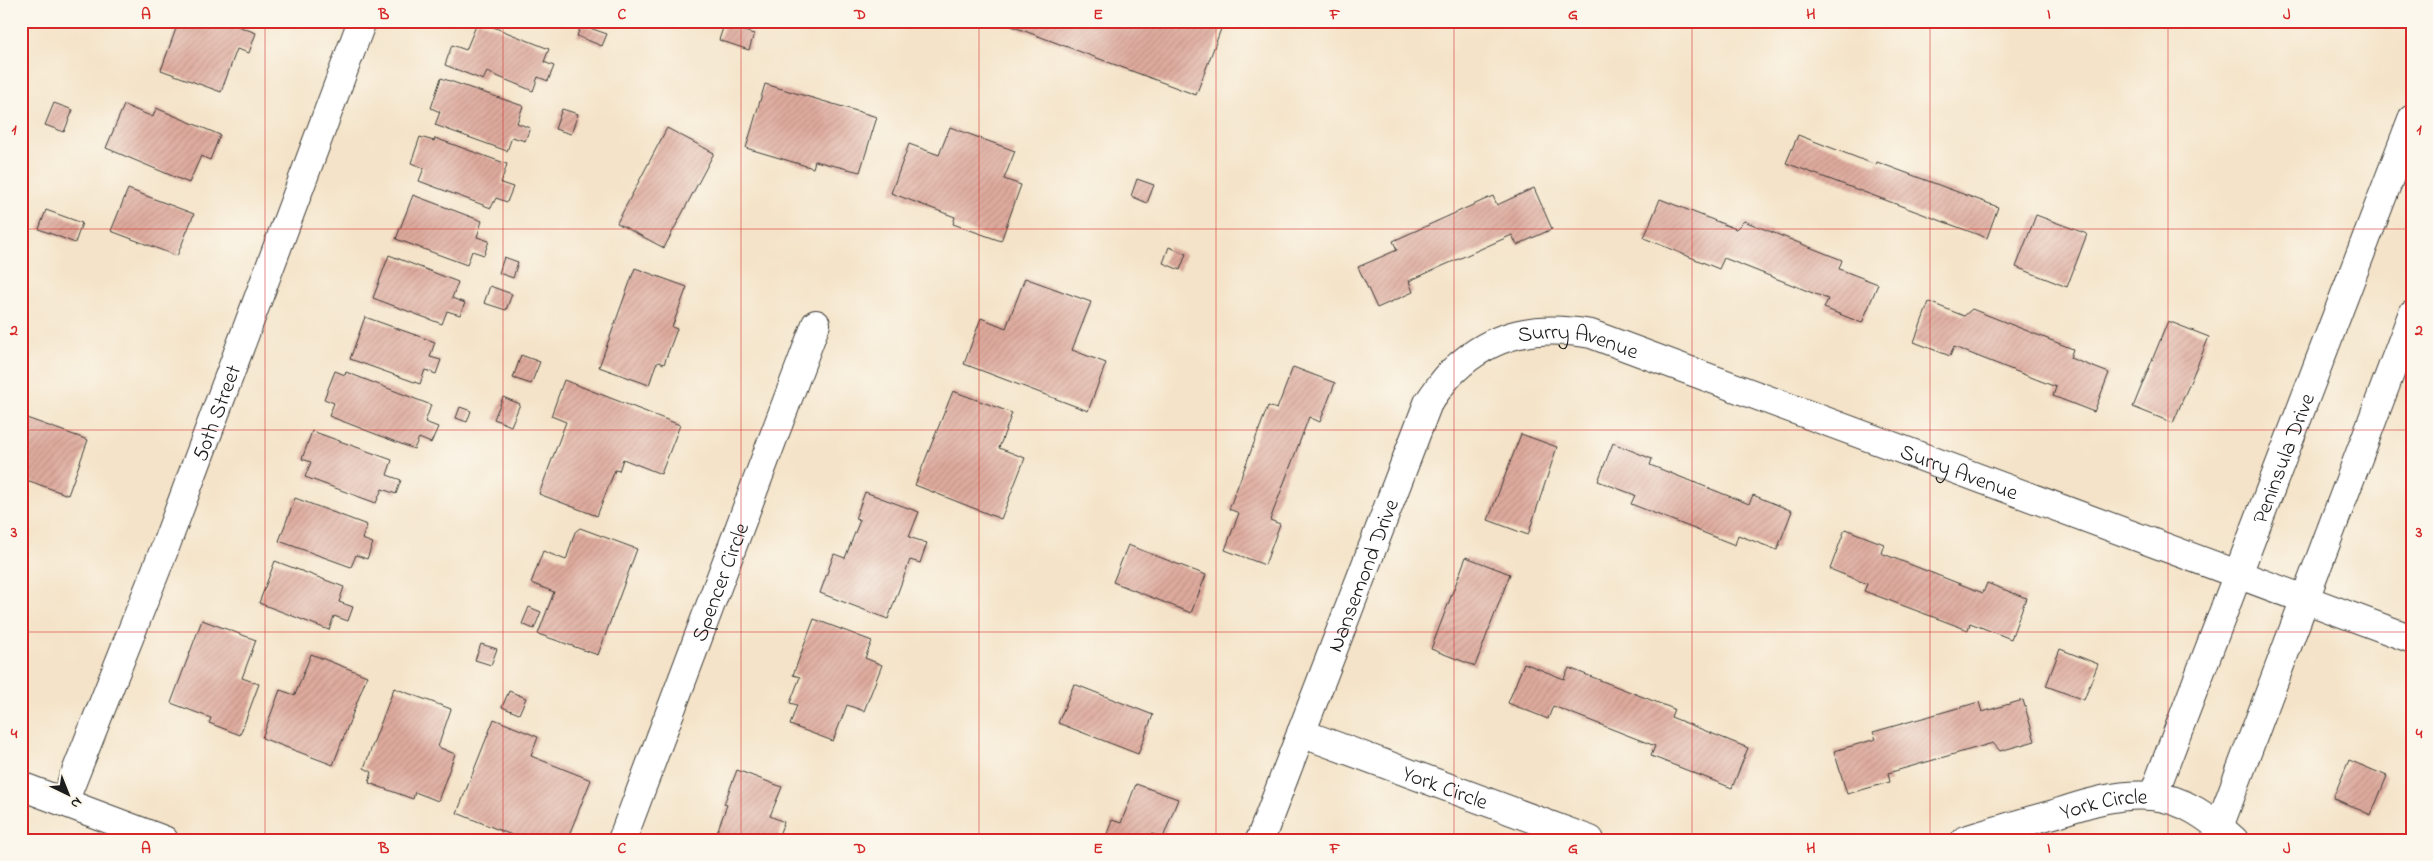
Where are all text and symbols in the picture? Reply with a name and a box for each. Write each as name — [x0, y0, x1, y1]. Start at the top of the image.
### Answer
text: A — [141, 3, 151, 27]
text: B — [378, 3, 390, 27]
text: C — [618, 3, 627, 27]
text: D — [853, 3, 866, 27]
text: E — [1093, 3, 1103, 27]
text: F — [1329, 3, 1341, 27]
text: G — [1568, 3, 1578, 27]
text: H — [1806, 3, 1816, 27]
text: I — [2047, 3, 2051, 27]
text: J — [2283, 3, 2291, 27]
text: 1 — [11, 118, 17, 142]
text: 1 — [2416, 118, 2422, 142]
street label: Surry Avenue — [1515, 317, 1643, 369]
text: 2 — [9, 319, 18, 343]
text: 2 — [2414, 319, 2423, 343]
street label: 50th Street — [186, 360, 251, 466]
street label: Peninsula Drive — [2246, 389, 2325, 529]
street label: Surry Avenue — [1895, 437, 2022, 510]
street label: Nansemond Drive — [1321, 495, 1409, 657]
street label: Spencer Circle — [685, 518, 759, 647]
text: 3 — [10, 521, 18, 545]
text: 3 — [2415, 521, 2423, 545]
text: 4 — [10, 722, 18, 746]
text: 4 — [2415, 722, 2423, 746]
street label: York Circle — [1397, 759, 1492, 820]
north arrow — [42, 768, 92, 818]
street label: York Circle — [2056, 782, 2148, 830]
text: N — [65, 792, 86, 813]
text: A — [141, 837, 151, 861]
text: B — [378, 837, 390, 861]
text: C — [618, 837, 627, 861]
text: D — [853, 837, 866, 861]
text: E — [1093, 837, 1103, 861]
text: F — [1329, 837, 1341, 861]
text: G — [1568, 837, 1578, 861]
text: H — [1806, 837, 1816, 861]
text: I — [2047, 837, 2051, 861]
text: J — [2283, 837, 2291, 861]

